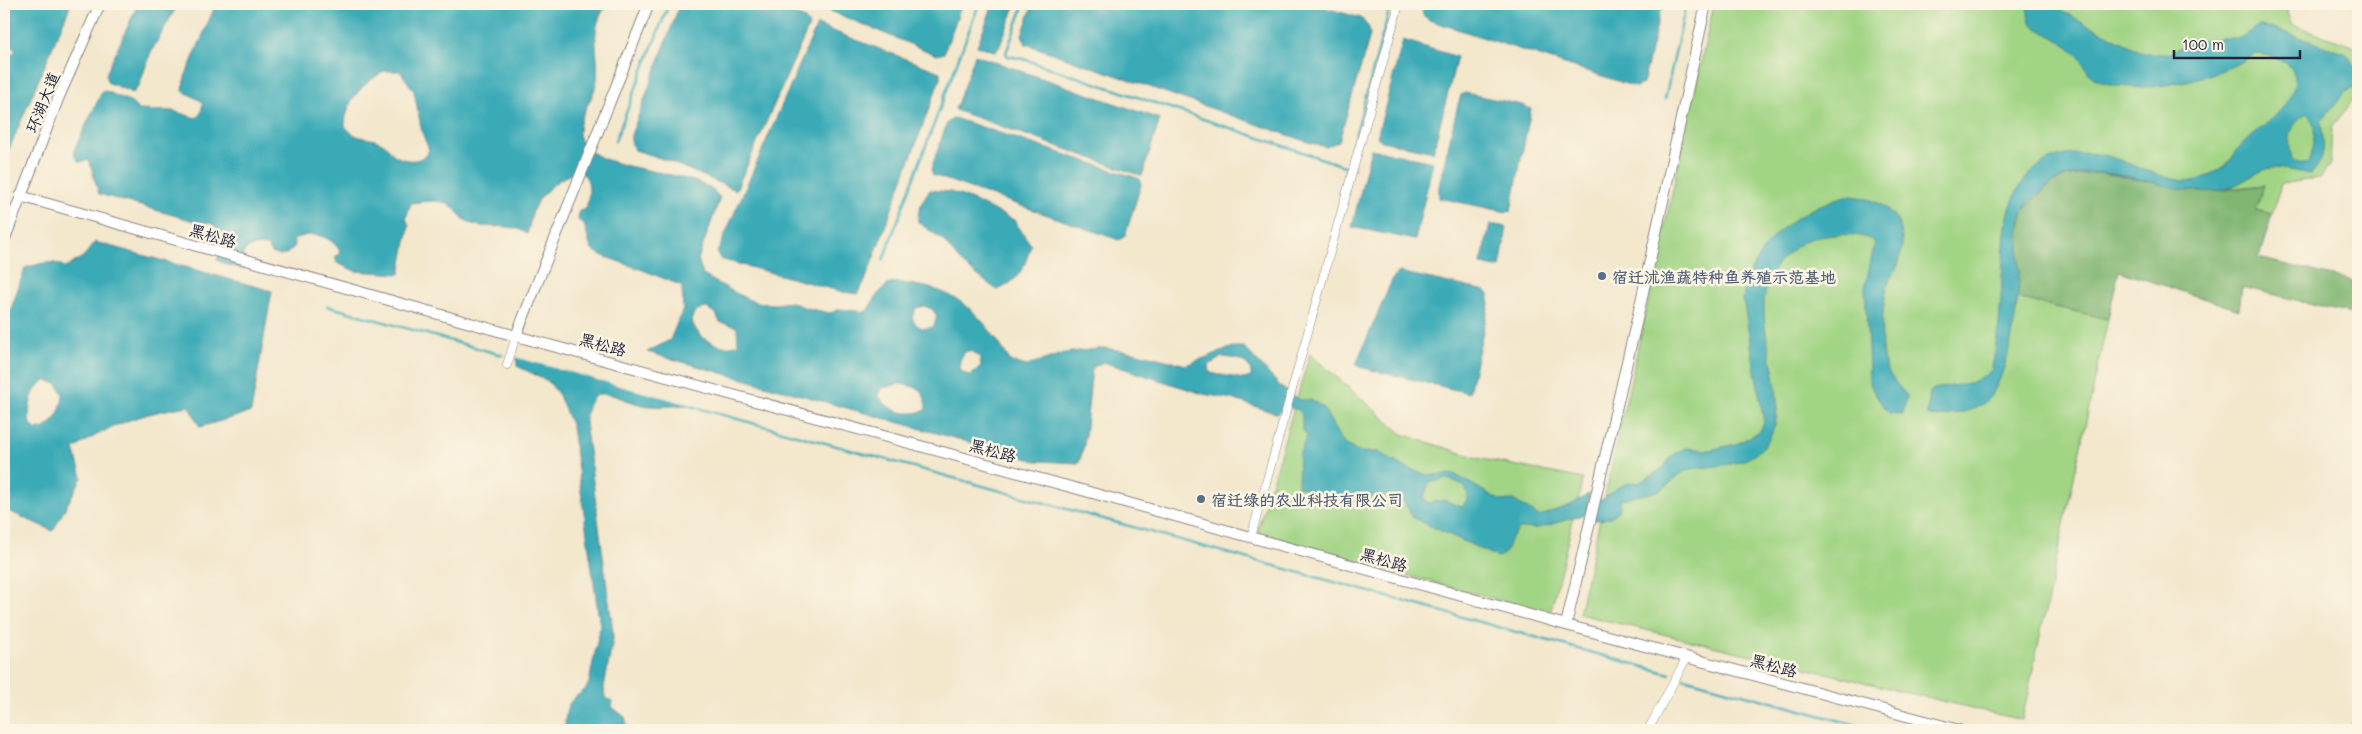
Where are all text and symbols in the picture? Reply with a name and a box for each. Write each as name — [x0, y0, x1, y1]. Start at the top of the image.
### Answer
scale bar — [2174, 28, 2301, 60]
text: 100 m — [2182, 34, 2224, 54]
street label: 环湖大道 — [20, 68, 64, 136]
street label: 黑松路 — [187, 218, 239, 252]
place label: 宿迁沭渔蔬特种鱼养殖示范基地 — [1612, 266, 1836, 287]
marker: 宿迁沭渔蔬特种鱼养殖示范基地 — [1596, 270, 1608, 282]
street label: 黑松路 — [577, 328, 629, 360]
street label: 黑松路 — [967, 434, 1019, 466]
place label: 宿迁绿的农业科技有限公司 — [1211, 489, 1403, 510]
marker: 宿迁绿的农业科技有限公司 — [1195, 493, 1207, 505]
street label: 黑松路 — [1358, 542, 1410, 576]
street label: 黑松路 — [1748, 649, 1800, 681]

